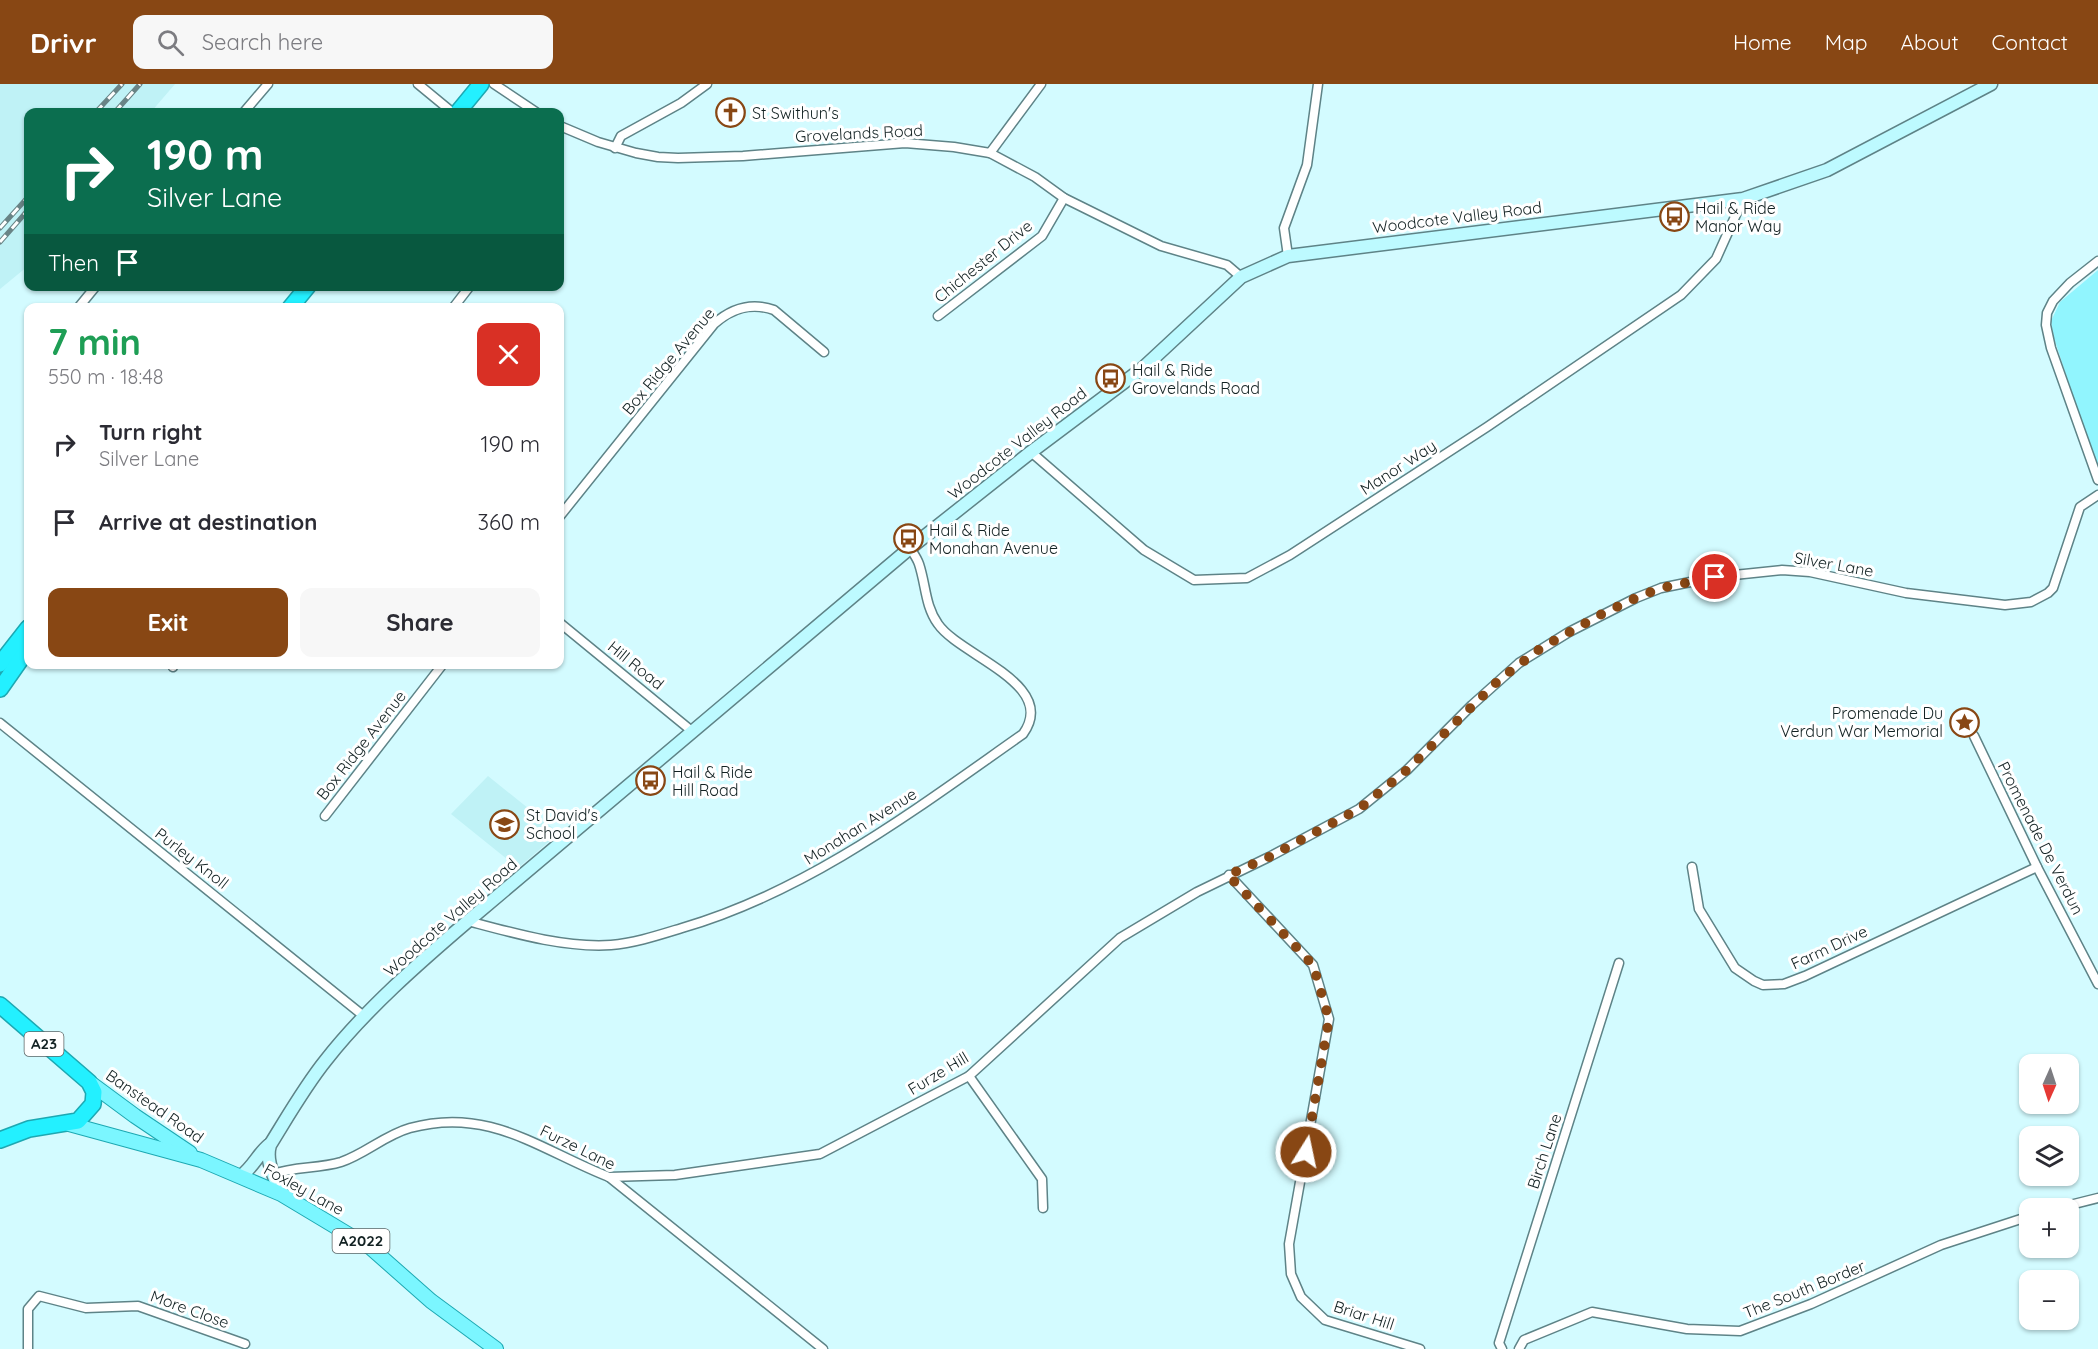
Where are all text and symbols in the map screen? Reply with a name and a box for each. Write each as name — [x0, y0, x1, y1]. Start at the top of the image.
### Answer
search box — [133, 15, 553, 69]
text: Drivr — [30, 25, 97, 60]
icon: search — [154, 26, 187, 59]
text: Search here — [202, 28, 323, 56]
text: Home — [1733, 29, 1792, 55]
text: Map — [1825, 29, 1868, 55]
text: About — [1901, 29, 1959, 55]
text: Contact — [1992, 29, 2068, 55]
church icon: St Swithun's — [715, 97, 747, 129]
place label: St Swithun's — [752, 103, 839, 123]
street label: Grovelands Road — [795, 120, 923, 146]
text: 190 m — [147, 128, 263, 181]
icon: right — [48, 132, 126, 210]
text: Silver Lane — [147, 180, 282, 214]
street label: Woodcote Valley Road — [1371, 197, 1543, 237]
place label: Hail & Ride Manor Way — [1695, 198, 1781, 236]
bus stop icon: Hail & Ride Manor Way — [1658, 201, 1690, 233]
street label: Chichester Drive — [930, 215, 1036, 307]
icon: arrive — [111, 246, 144, 279]
text: Then — [48, 249, 99, 277]
street label: Box Ridge Avenue — [617, 303, 719, 419]
text: 7 min — [48, 319, 141, 364]
button: close — [477, 323, 540, 386]
place label: Hail & Ride Grovelands Road — [1132, 360, 1260, 398]
bus stop icon: Hail & Ride Grovelands Road — [1095, 363, 1127, 395]
text: 550 m · 18:48 — [48, 364, 164, 389]
street label: Woodcote Valley Road — [944, 383, 1090, 503]
text: Turn right — [99, 418, 203, 446]
icon: right — [48, 428, 81, 461]
text: 190 m — [480, 430, 540, 458]
street label: Manor Way — [1356, 435, 1440, 499]
text: Silver Lane — [99, 446, 199, 471]
icon: arrive — [48, 506, 81, 539]
text: Arrive at destination — [99, 508, 317, 536]
text: 360 m — [477, 508, 540, 536]
place label: Hail & Ride Monahan Avenue — [929, 520, 1058, 558]
bus stop icon: Hail & Ride Monahan Avenue — [892, 523, 924, 555]
street label: Silver Lane — [1793, 547, 1875, 581]
pin — [1689, 551, 1740, 602]
icon: arrive — [1698, 560, 1731, 593]
button: Exit — [48, 588, 288, 657]
button: Share — [300, 588, 540, 657]
street label: Hill Road — [604, 636, 668, 694]
street label: Box Ridge Avenue — [312, 686, 410, 804]
place label: Promenade Du Verdun War Memorial — [1780, 703, 1943, 741]
place icon: Promenade Du Verdun War Memorial — [1948, 706, 1980, 738]
street label: Promenade De Verdun — [1994, 758, 2088, 918]
place label: Hail & Ride Hill Road — [672, 762, 753, 800]
bus stop icon: Hail & Ride Hill Road — [635, 765, 667, 797]
street label: Monahan Avenue — [800, 783, 920, 869]
place label: St David's School — [526, 805, 598, 843]
school or university icon: St David's School — [489, 808, 521, 840]
street label: Purley Knoll — [151, 823, 233, 893]
street label: Woodcote Valley Road — [379, 854, 521, 980]
street label: Farm Drive — [1788, 921, 1870, 973]
road number: A23 — [24, 1032, 63, 1056]
street label: Furze Hill — [904, 1047, 972, 1099]
north arrow — [2019, 1054, 2079, 1114]
map controls — [2019, 1054, 2079, 1330]
street label: Banstead Road — [102, 1065, 208, 1147]
street label: Birch Lane — [1522, 1111, 1566, 1191]
street label: Furze Lane — [537, 1120, 619, 1174]
position arrow — [1274, 1120, 1338, 1184]
button: layers — [2019, 1126, 2079, 1186]
street label: Foxley Lane — [260, 1159, 348, 1219]
button: + — [2019, 1198, 2079, 1258]
road number: A2022 — [332, 1229, 389, 1253]
street label: The South Border — [1740, 1255, 1868, 1323]
button: − — [2019, 1270, 2079, 1330]
street label: More Close — [148, 1286, 232, 1332]
street label: Briar Hill — [1331, 1296, 1397, 1334]

